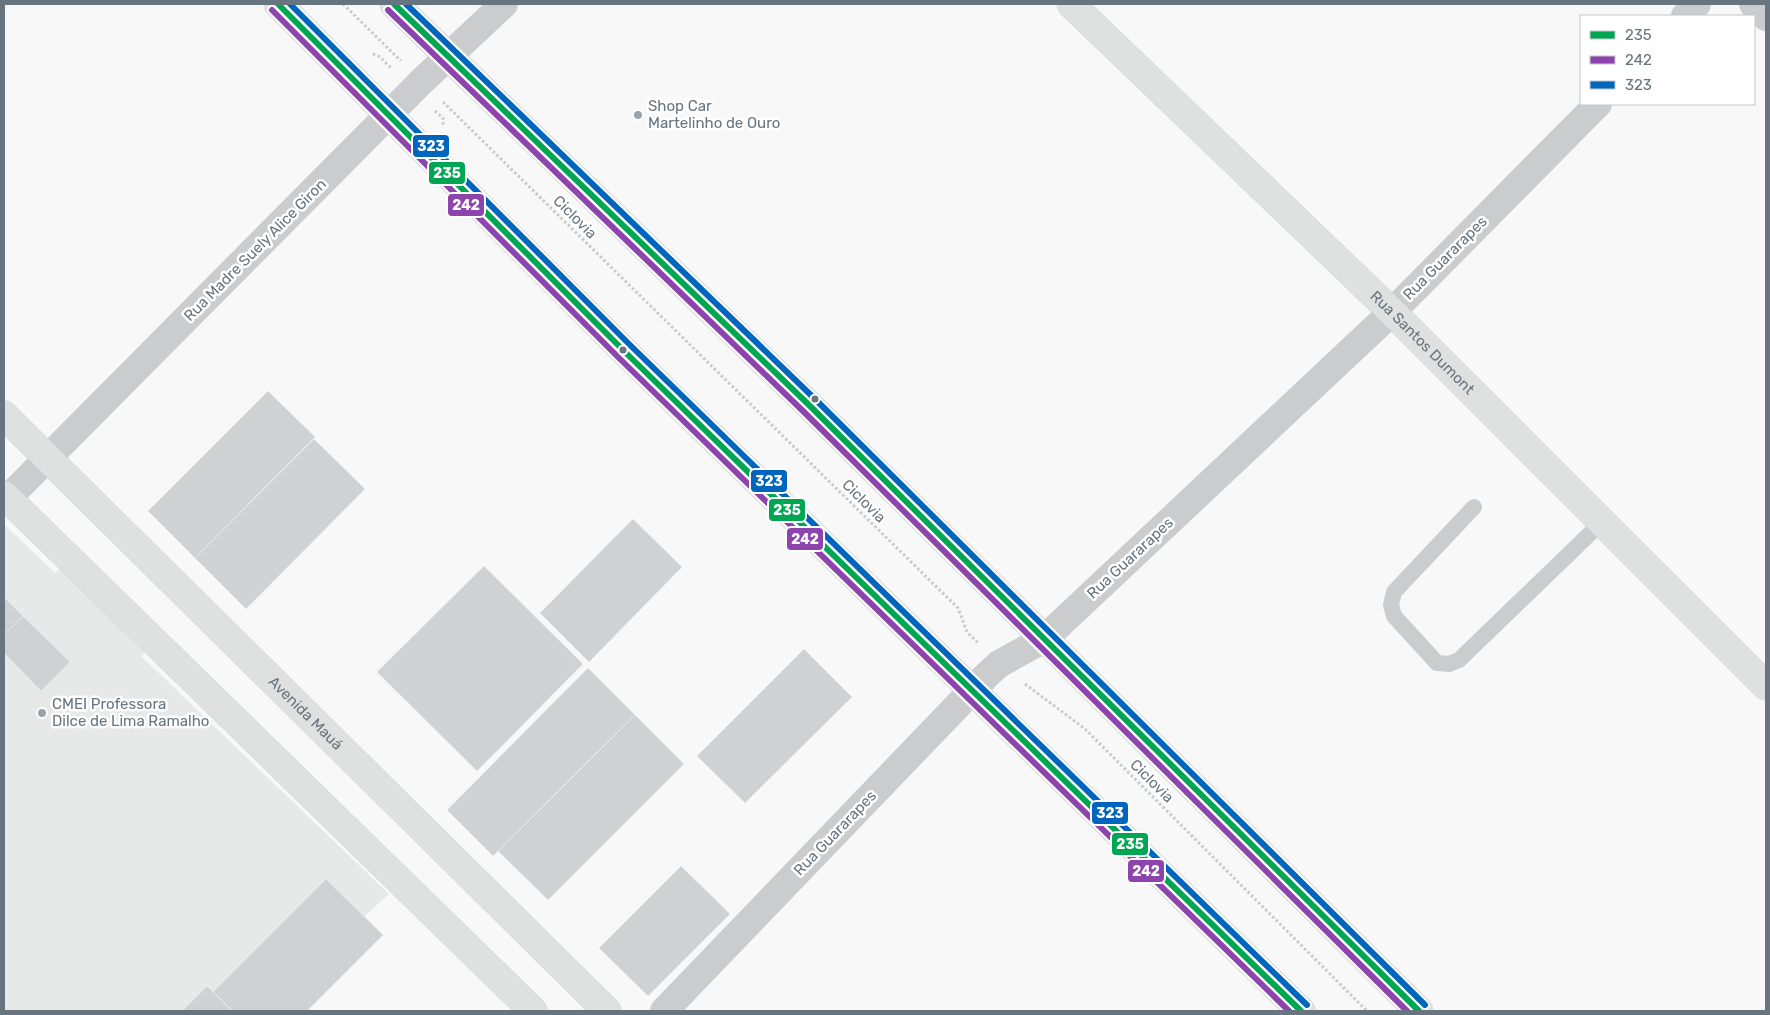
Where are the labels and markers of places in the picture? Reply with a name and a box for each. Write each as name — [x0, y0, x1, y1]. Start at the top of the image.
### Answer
place label: Shop Car Martelinho de Ouro — [648, 97, 780, 132]
marker: Shop Car Martelinho de Ouro — [632, 109, 644, 121]
unlabelled marker — [618, 345, 628, 355]
unlabelled marker — [810, 394, 820, 404]
place label: CMEI Professora Dilce de Lima Ramalho — [52, 695, 209, 730]
marker: CMEI Professora Dilce de Lima Ramalho — [36, 707, 48, 719]

